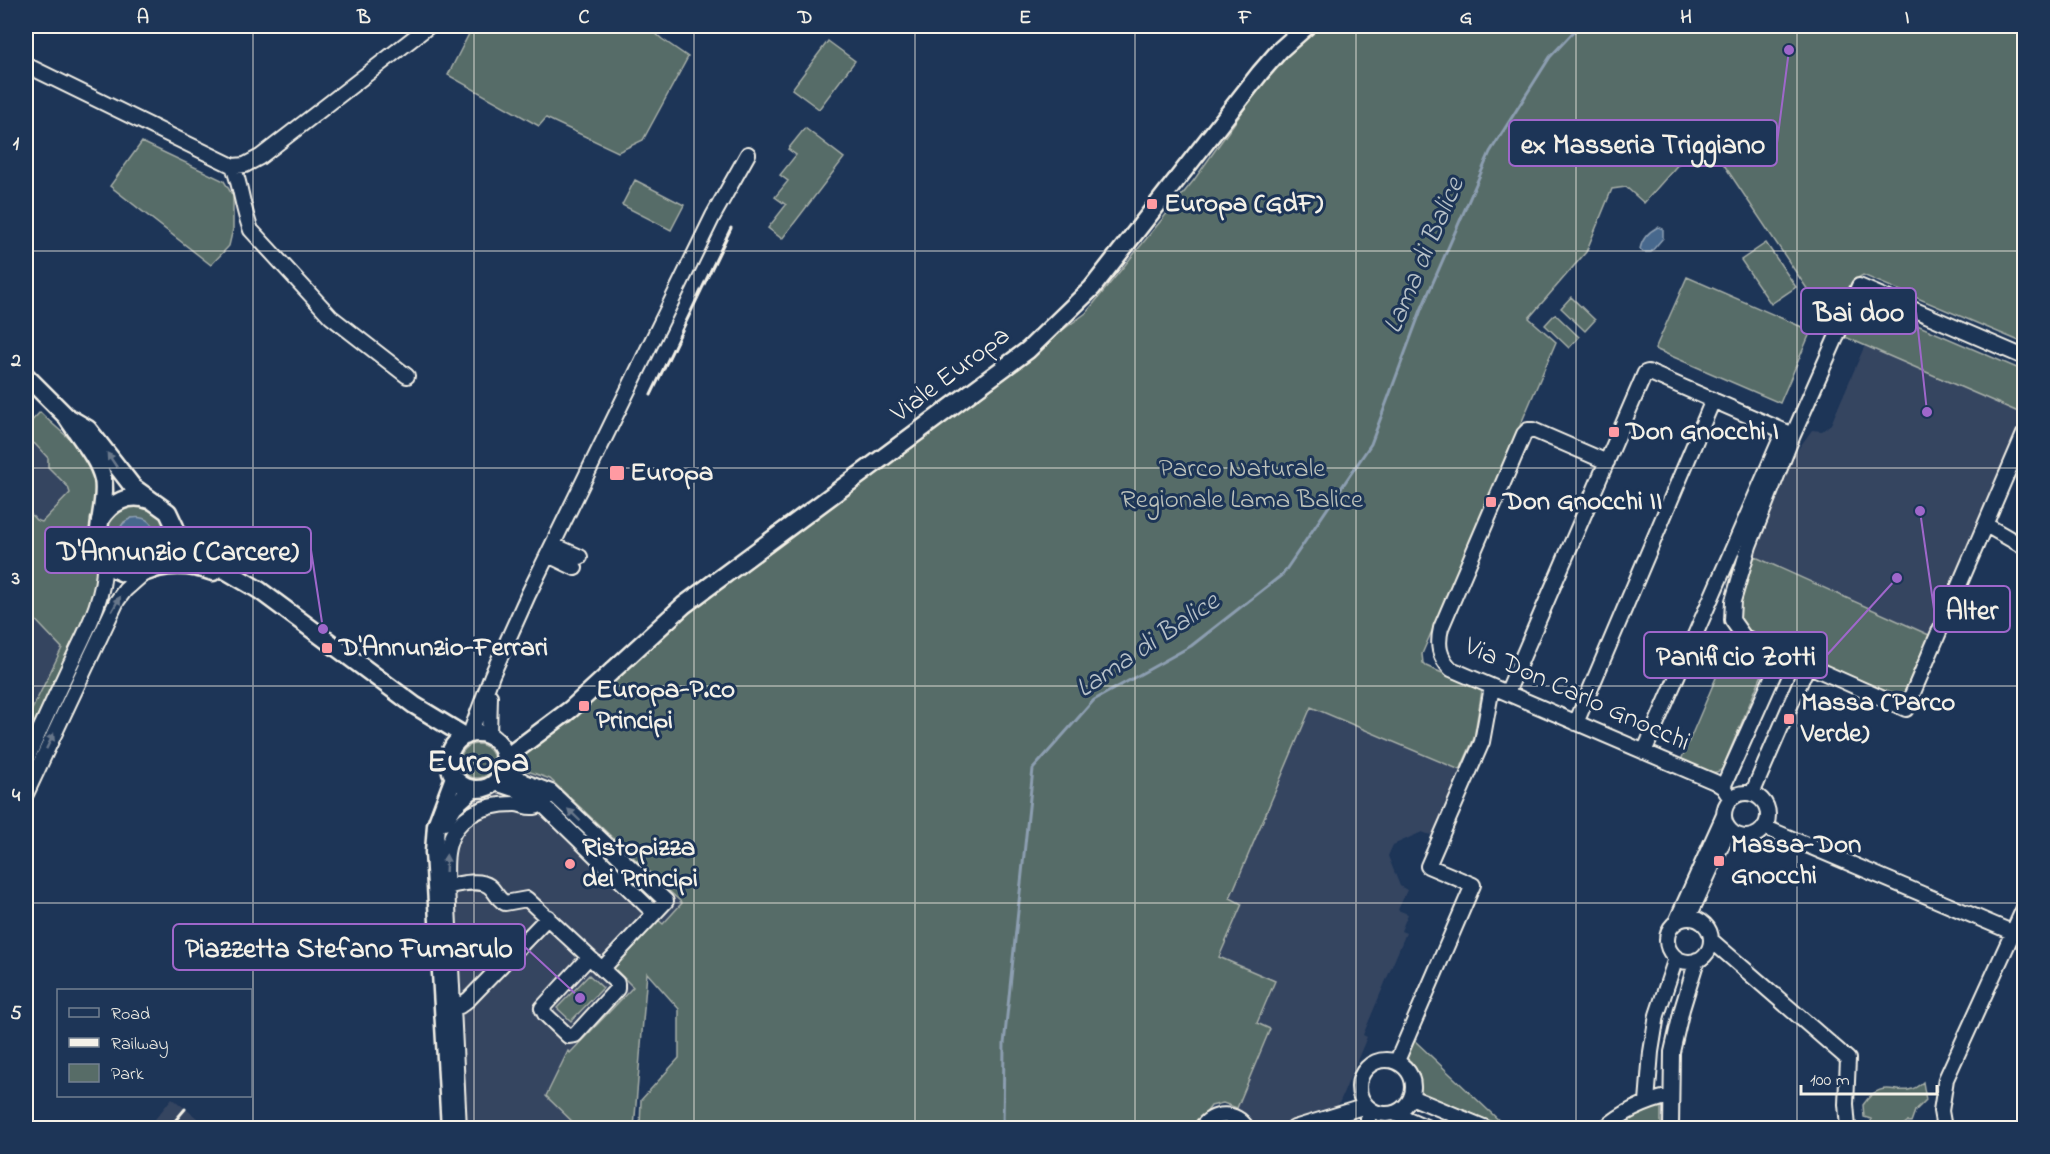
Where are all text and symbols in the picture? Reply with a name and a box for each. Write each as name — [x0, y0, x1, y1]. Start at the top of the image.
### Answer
text: A — [137, 4, 149, 33]
text: B — [356, 4, 371, 33]
text: C — [579, 4, 590, 33]
text: D — [797, 4, 812, 33]
text: E — [1019, 4, 1031, 33]
text: F — [1238, 4, 1252, 33]
text: G — [1460, 4, 1473, 33]
text: H — [1680, 4, 1692, 33]
text: I — [1905, 4, 1910, 33]
callout: ex Masseria Triggiano — [1509, 120, 1777, 166]
text: ex Masseria Triggiano — [1521, 126, 1765, 168]
text: 1 — [13, 130, 20, 159]
water label: Lama di Balice — [1374, 170, 1477, 340]
place label: Europa (GdF) — [1164, 185, 1323, 224]
marker: Europa (GdF) — [1145, 197, 1159, 211]
callout: Bai doo — [1801, 288, 1916, 334]
text: Bai doo — [1812, 294, 1904, 335]
street label: Viale Europa — [882, 317, 1019, 433]
text: 2 — [10, 347, 21, 376]
place label: Don Gnocchi I — [1624, 413, 1779, 452]
marker: Don Gnocchi I — [1607, 425, 1621, 439]
park label: Parco Naturale Regionale Lama Balice — [1121, 450, 1364, 520]
one-way arrow — [106, 453, 118, 469]
place label: Europa — [630, 454, 713, 493]
marker: Europa — [608, 464, 626, 482]
place label: Don Gnocchi II — [1501, 483, 1662, 522]
marker: Don Gnocchi II — [1484, 495, 1498, 509]
callout: D'Annunzio (Carcere) — [45, 527, 311, 573]
text: D'Annunzio (Carcere) — [55, 533, 300, 574]
text: 3 — [11, 565, 20, 594]
water label: Lama di Balice — [1068, 582, 1229, 709]
callout: Alter — [1934, 586, 2010, 632]
text: Alter — [1946, 592, 2000, 633]
one-way arrow — [111, 595, 121, 612]
street label: Via Don Carlo Gnocchi — [1457, 627, 1696, 762]
place label: D'Annunzio-Ferrari — [337, 629, 548, 668]
callout: Panificio Zotti — [1644, 632, 1827, 678]
text: Panificio Zotti — [1656, 638, 1816, 679]
marker: D'Annunzio-Ferrari — [320, 641, 334, 655]
place label: Europa-P.co Principi — [596, 671, 735, 741]
place label: Massa (Parco Verde) — [1800, 684, 1955, 754]
marker: Europa-P.co Principi — [577, 699, 591, 713]
marker: Massa (Parco Verde) — [1782, 712, 1796, 726]
one-way arrow — [46, 733, 55, 750]
district label: Europa — [427, 739, 529, 787]
text: 4 — [12, 782, 21, 811]
one-way arrow — [567, 808, 582, 822]
place label: Massa-Don Gnocchi — [1731, 826, 1861, 896]
place label: Ristopizza dei Principi — [582, 829, 698, 899]
one-way arrow — [442, 853, 451, 872]
marker: Massa-Don Gnocchi — [1712, 854, 1726, 868]
marker: Ristopizza dei Principi — [563, 857, 577, 871]
callout: Piazzetta Stefano Fumarulo — [173, 924, 525, 970]
text: Piazzetta Stefano Fumarulo — [185, 930, 513, 971]
legend — [57, 989, 252, 1097]
text: 5 — [10, 1000, 22, 1029]
text: Road — [111, 1002, 150, 1028]
text: Railway — [111, 1032, 168, 1058]
scale bar — [1801, 1058, 1938, 1096]
text: Park — [111, 1062, 144, 1088]
text: 100 m — [1810, 1068, 1850, 1094]

